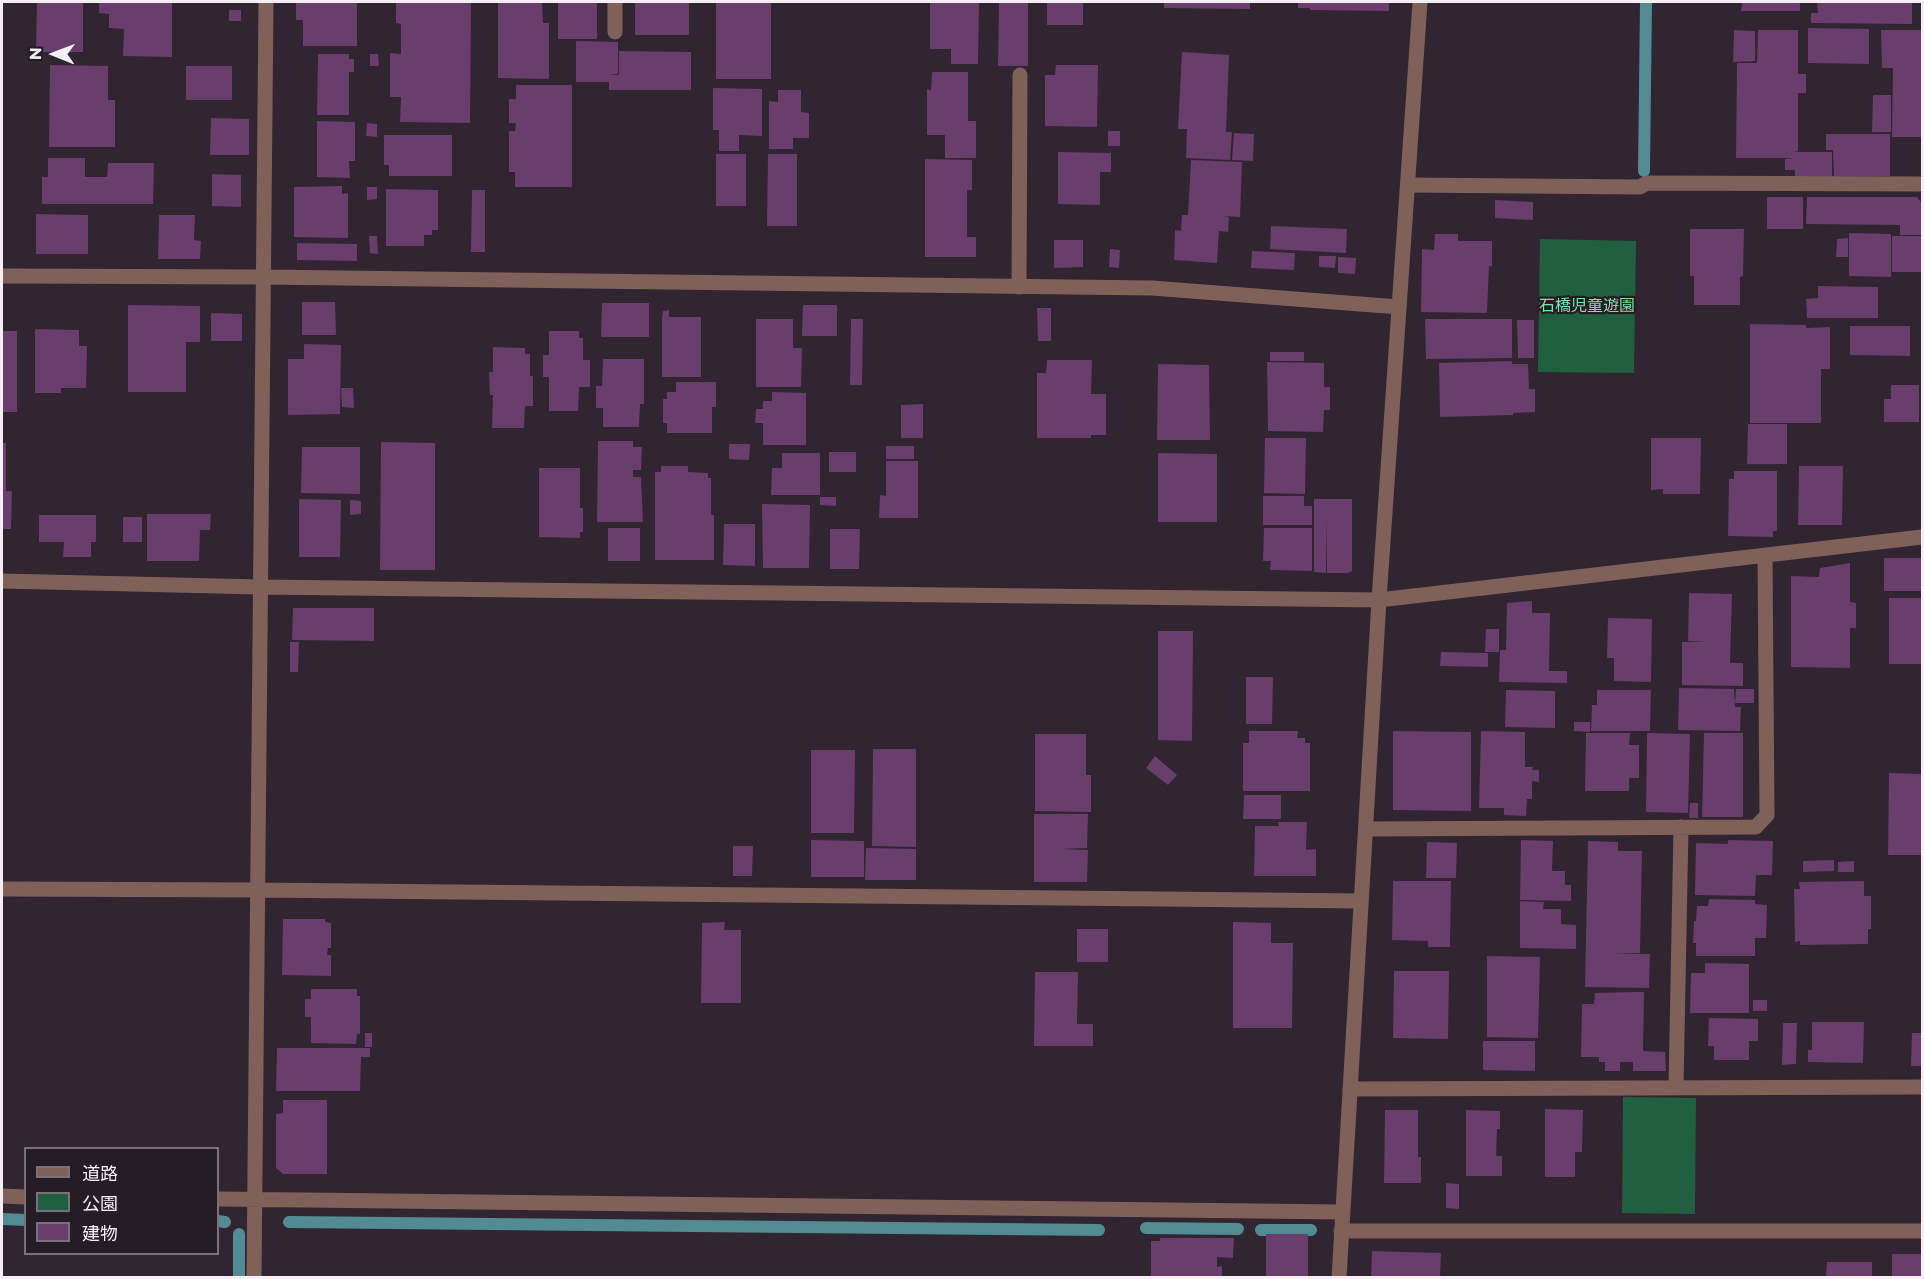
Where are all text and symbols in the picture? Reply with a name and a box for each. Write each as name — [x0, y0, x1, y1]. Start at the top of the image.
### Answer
north arrow — [24, 24, 84, 84]
text: N — [26, 47, 45, 60]
park label: 石橋児童遊園 — [1539, 296, 1635, 316]
legend — [24, 1147, 219, 1255]
text: 道路 — [82, 1163, 118, 1185]
text: 公園 — [82, 1193, 118, 1215]
text: 建物 — [82, 1223, 118, 1245]

